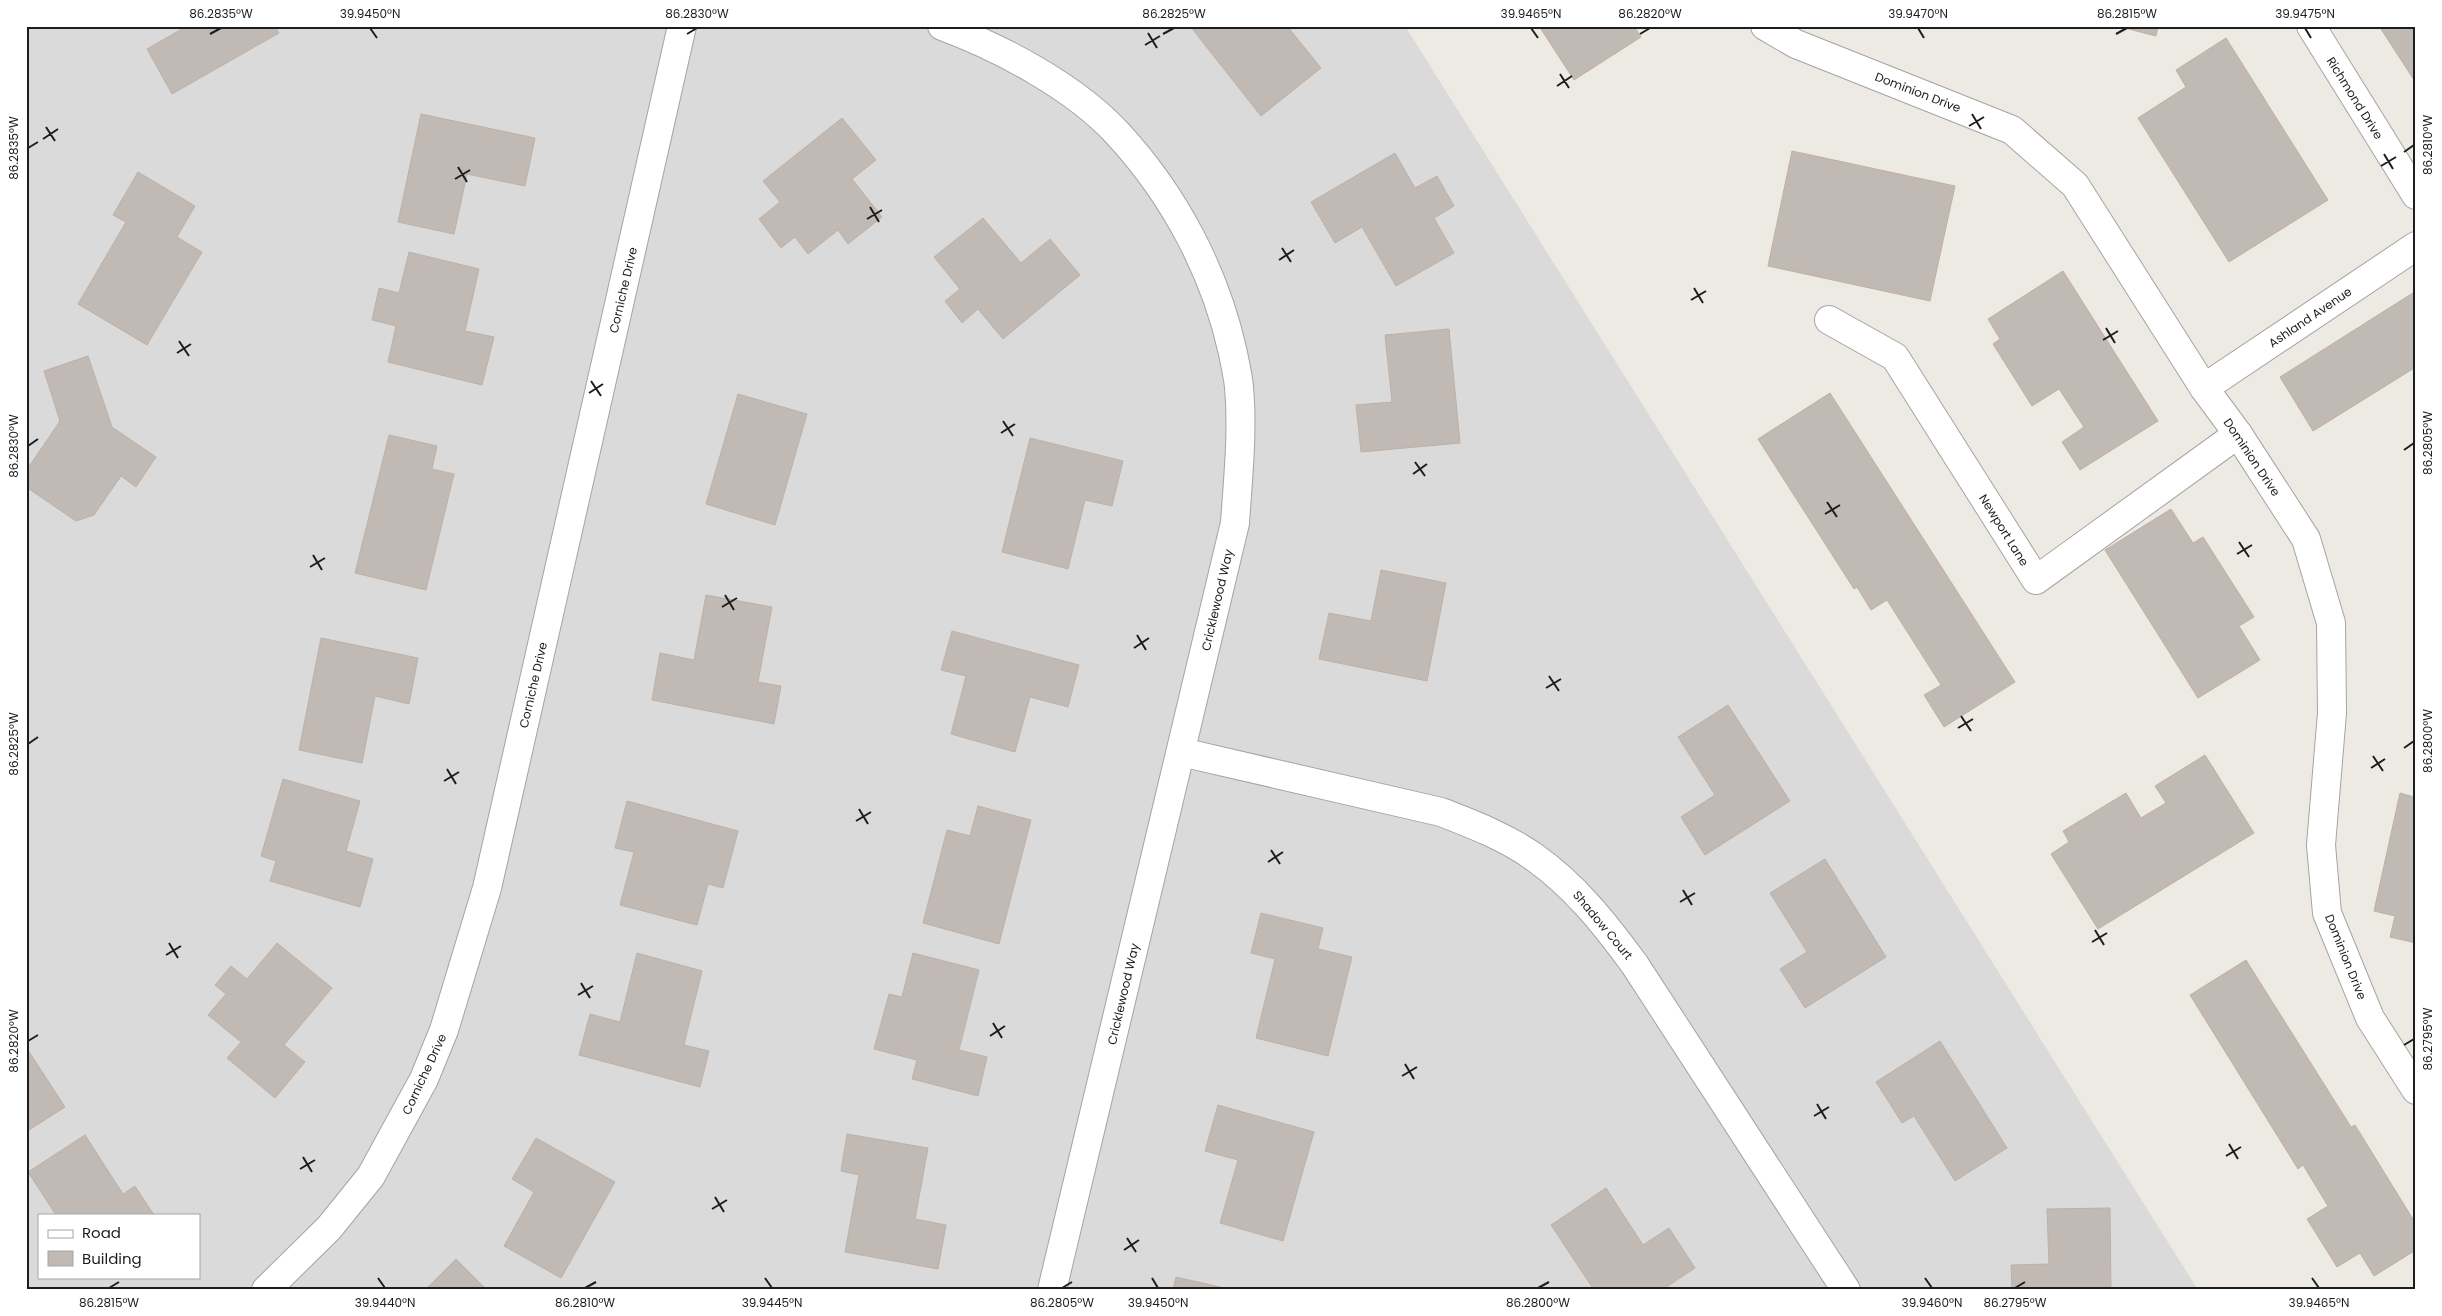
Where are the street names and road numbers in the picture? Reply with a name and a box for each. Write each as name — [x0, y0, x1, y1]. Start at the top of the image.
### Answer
street label: Richmond Drive — [2323, 53, 2387, 143]
street label: Dominion Drive — [1873, 68, 1963, 116]
street label: Corniche Drive — [605, 245, 641, 335]
street label: Ashland Avenue — [2265, 283, 2355, 351]
street label: Dominion Drive — [2220, 415, 2284, 499]
street label: Newport Lane — [1975, 491, 2033, 569]
street label: Cricklewood Way — [1197, 547, 1237, 652]
street label: Corniche Drive — [515, 640, 551, 730]
street label: Shadow Court — [1569, 887, 1637, 963]
street label: Dominion Drive — [2321, 912, 2371, 1002]
street label: Cricklewood Way — [1103, 941, 1143, 1046]
street label: Corniche Drive — [398, 1031, 450, 1117]

